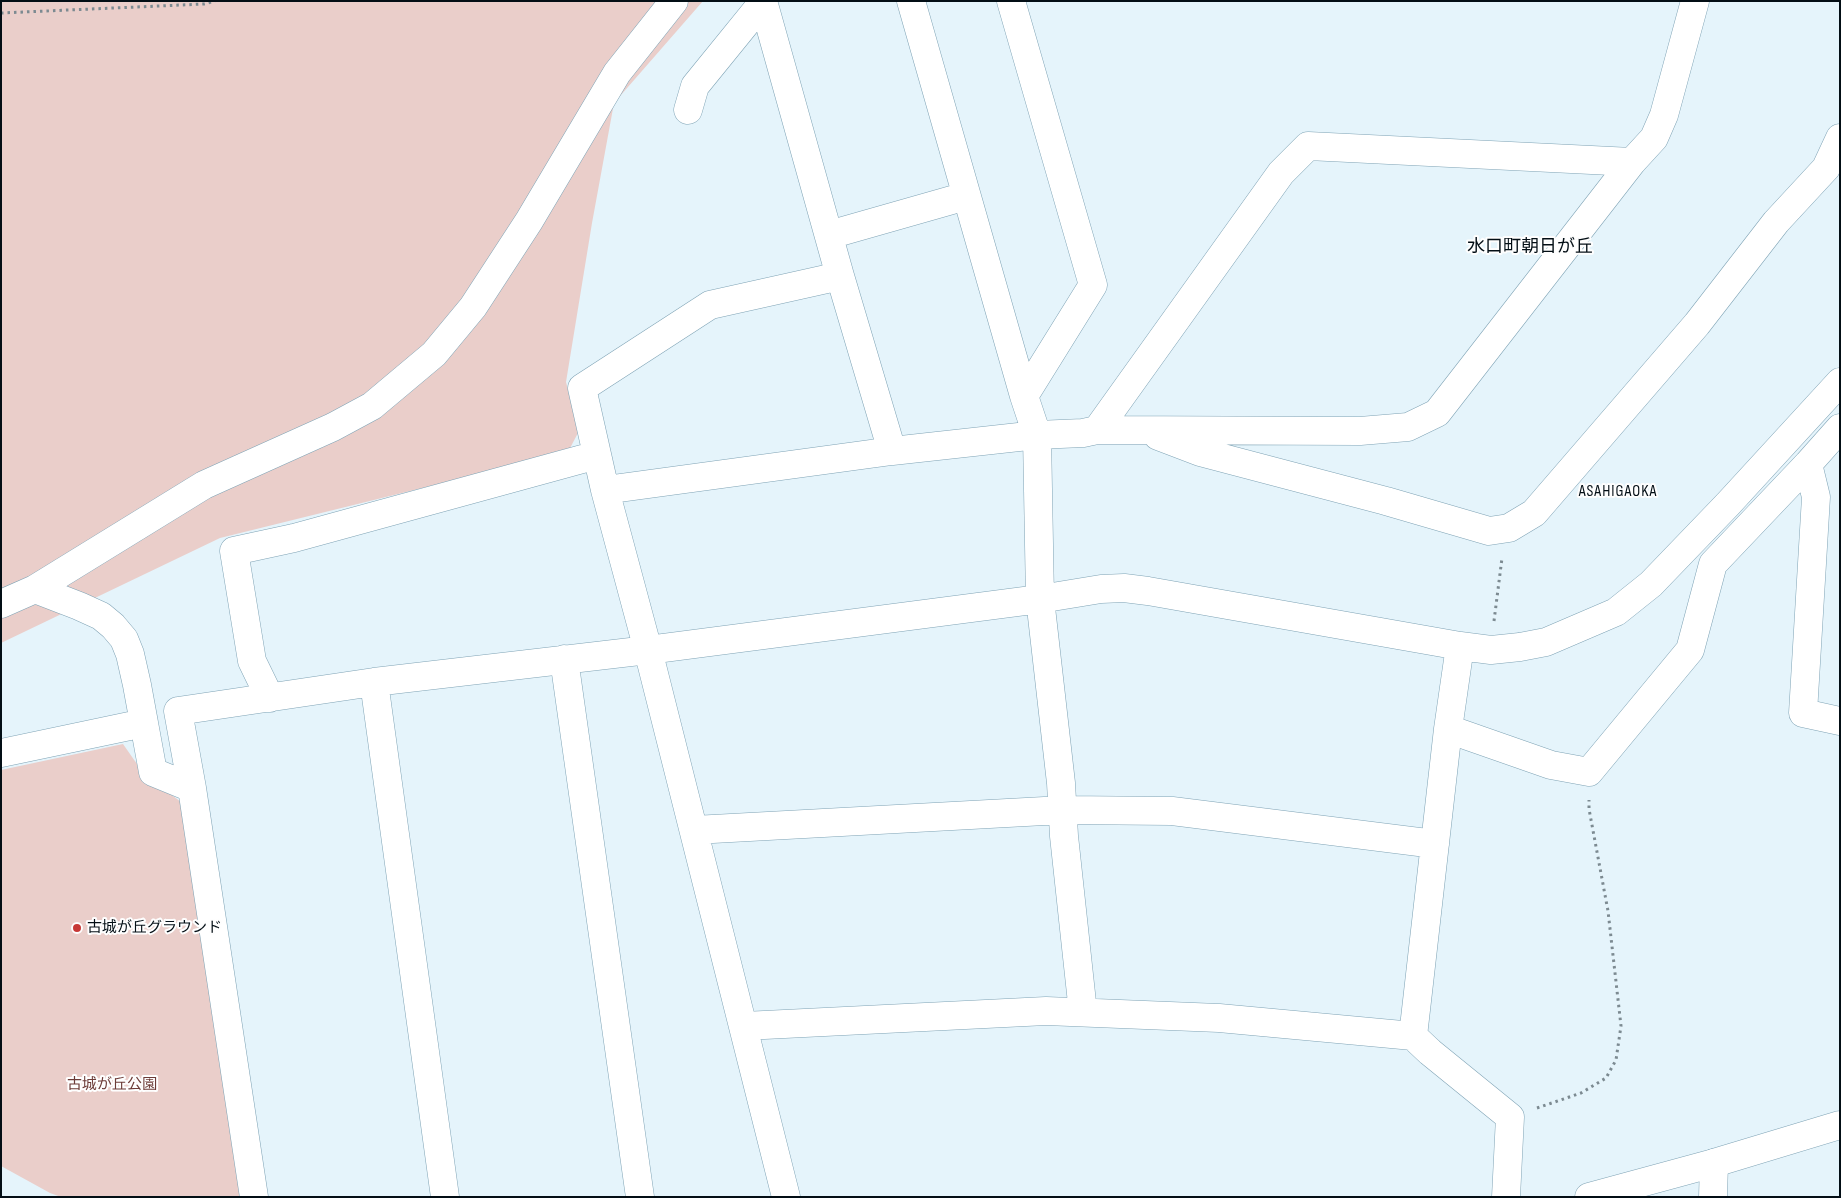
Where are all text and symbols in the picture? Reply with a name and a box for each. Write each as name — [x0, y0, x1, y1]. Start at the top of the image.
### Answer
district label: 水口町朝日が丘 — [1467, 236, 1593, 258]
district label: ASAHIGAOKA — [1577, 482, 1659, 502]
place label: 古城が丘グラウンド — [87, 919, 222, 937]
marker: 古城が丘グラウンド — [71, 922, 83, 934]
park label: 古城が丘公園 — [67, 1076, 157, 1094]

